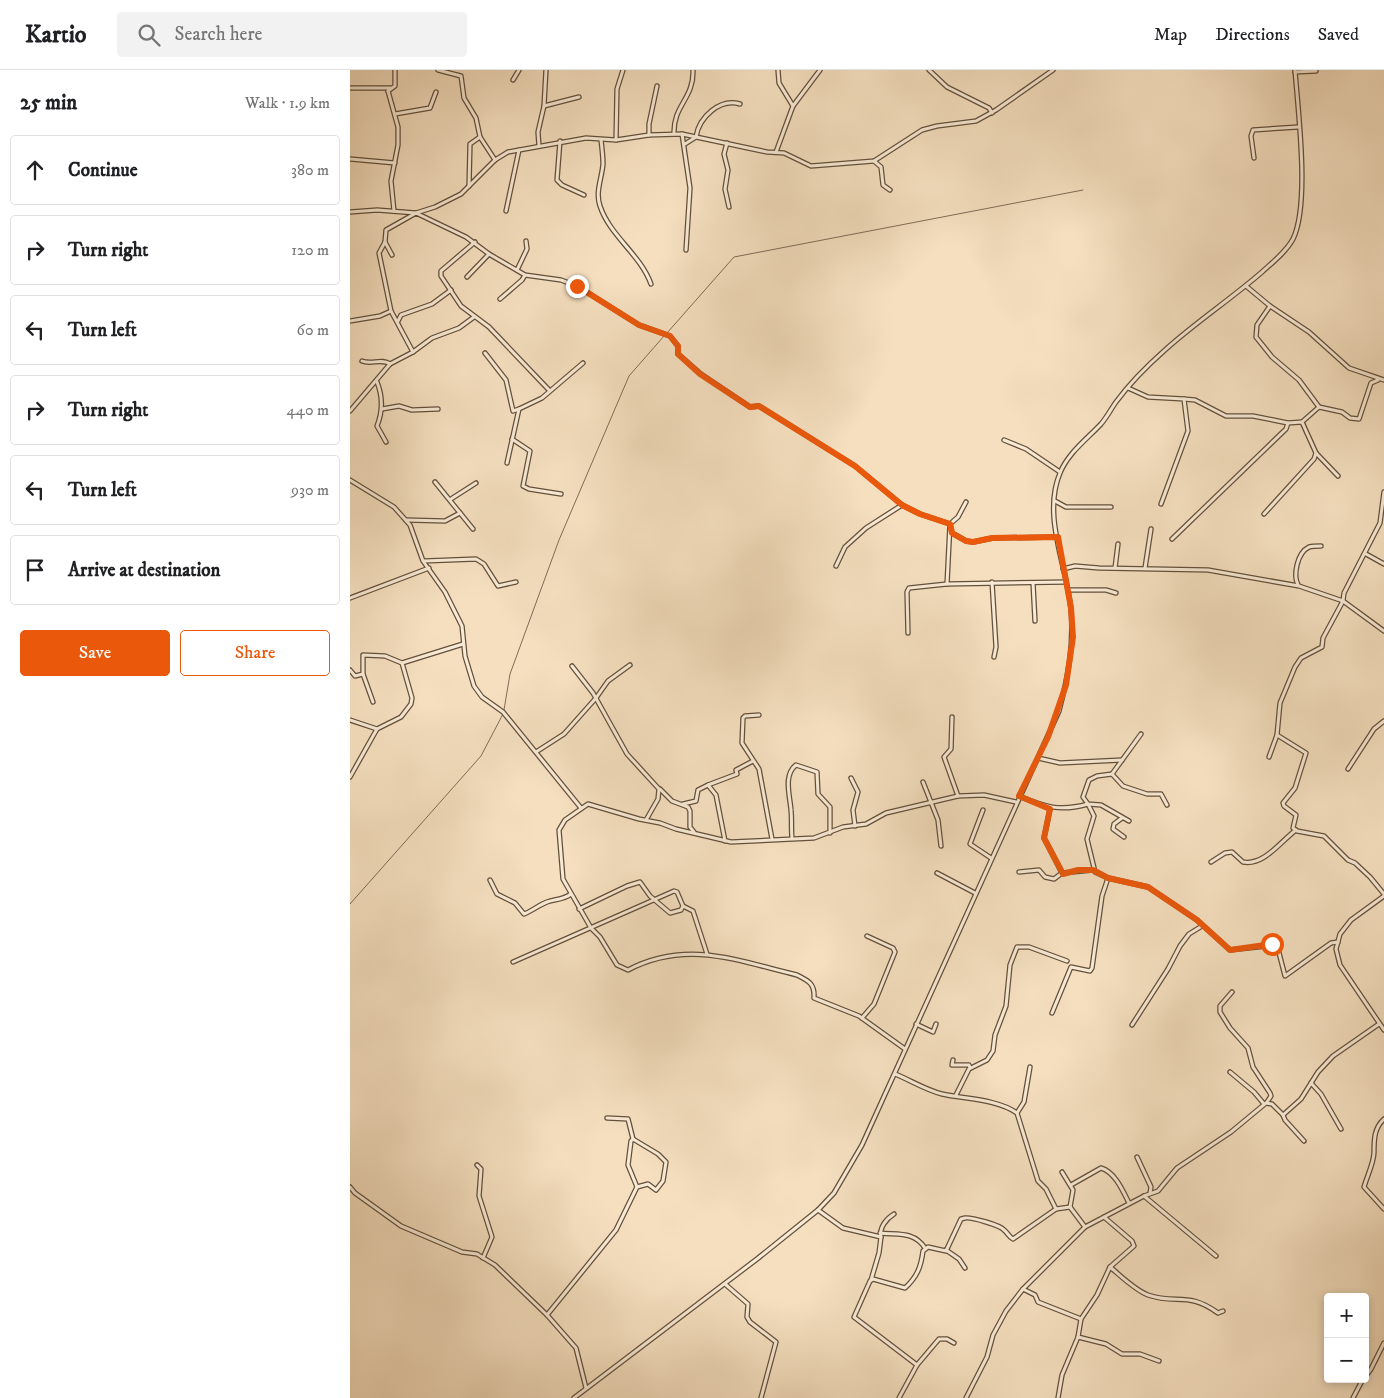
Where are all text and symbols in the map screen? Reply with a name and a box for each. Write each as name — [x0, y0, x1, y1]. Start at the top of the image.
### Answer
search box — [117, 12, 467, 57]
text: Kartio — [25, 20, 87, 50]
icon: search — [135, 21, 163, 49]
text: Search here — [175, 23, 262, 46]
text: Map — [1154, 24, 1187, 46]
text: Directions — [1215, 24, 1290, 46]
text: Saved — [1318, 24, 1359, 46]
text: 25 min — [20, 90, 77, 116]
text: Walk · 1.9 km — [245, 93, 330, 113]
icon: ahead — [21, 156, 49, 184]
text: Continue — [68, 159, 138, 182]
text: 380 m — [291, 160, 329, 180]
icon: right — [21, 236, 49, 264]
text: Turn right — [68, 239, 148, 262]
text: 120 m — [291, 240, 329, 260]
route end — [566, 275, 589, 298]
icon: left — [21, 316, 49, 344]
text: Turn left — [68, 319, 137, 342]
text: 60 m — [297, 320, 329, 340]
icon: right — [21, 396, 49, 424]
text: Turn right — [68, 399, 148, 422]
text: 440 m — [287, 400, 329, 420]
icon: left — [21, 476, 49, 504]
text: Turn left — [68, 479, 137, 502]
text: 930 m — [291, 480, 329, 500]
icon: arrive — [21, 556, 49, 584]
text: Arrive at destination — [68, 559, 220, 582]
button: Save — [20, 630, 170, 676]
button: Share — [180, 630, 330, 676]
route start — [1261, 933, 1284, 956]
map controls — [1324, 1293, 1369, 1383]
button: + — [1324, 1293, 1369, 1338]
button: − — [1324, 1338, 1369, 1383]

